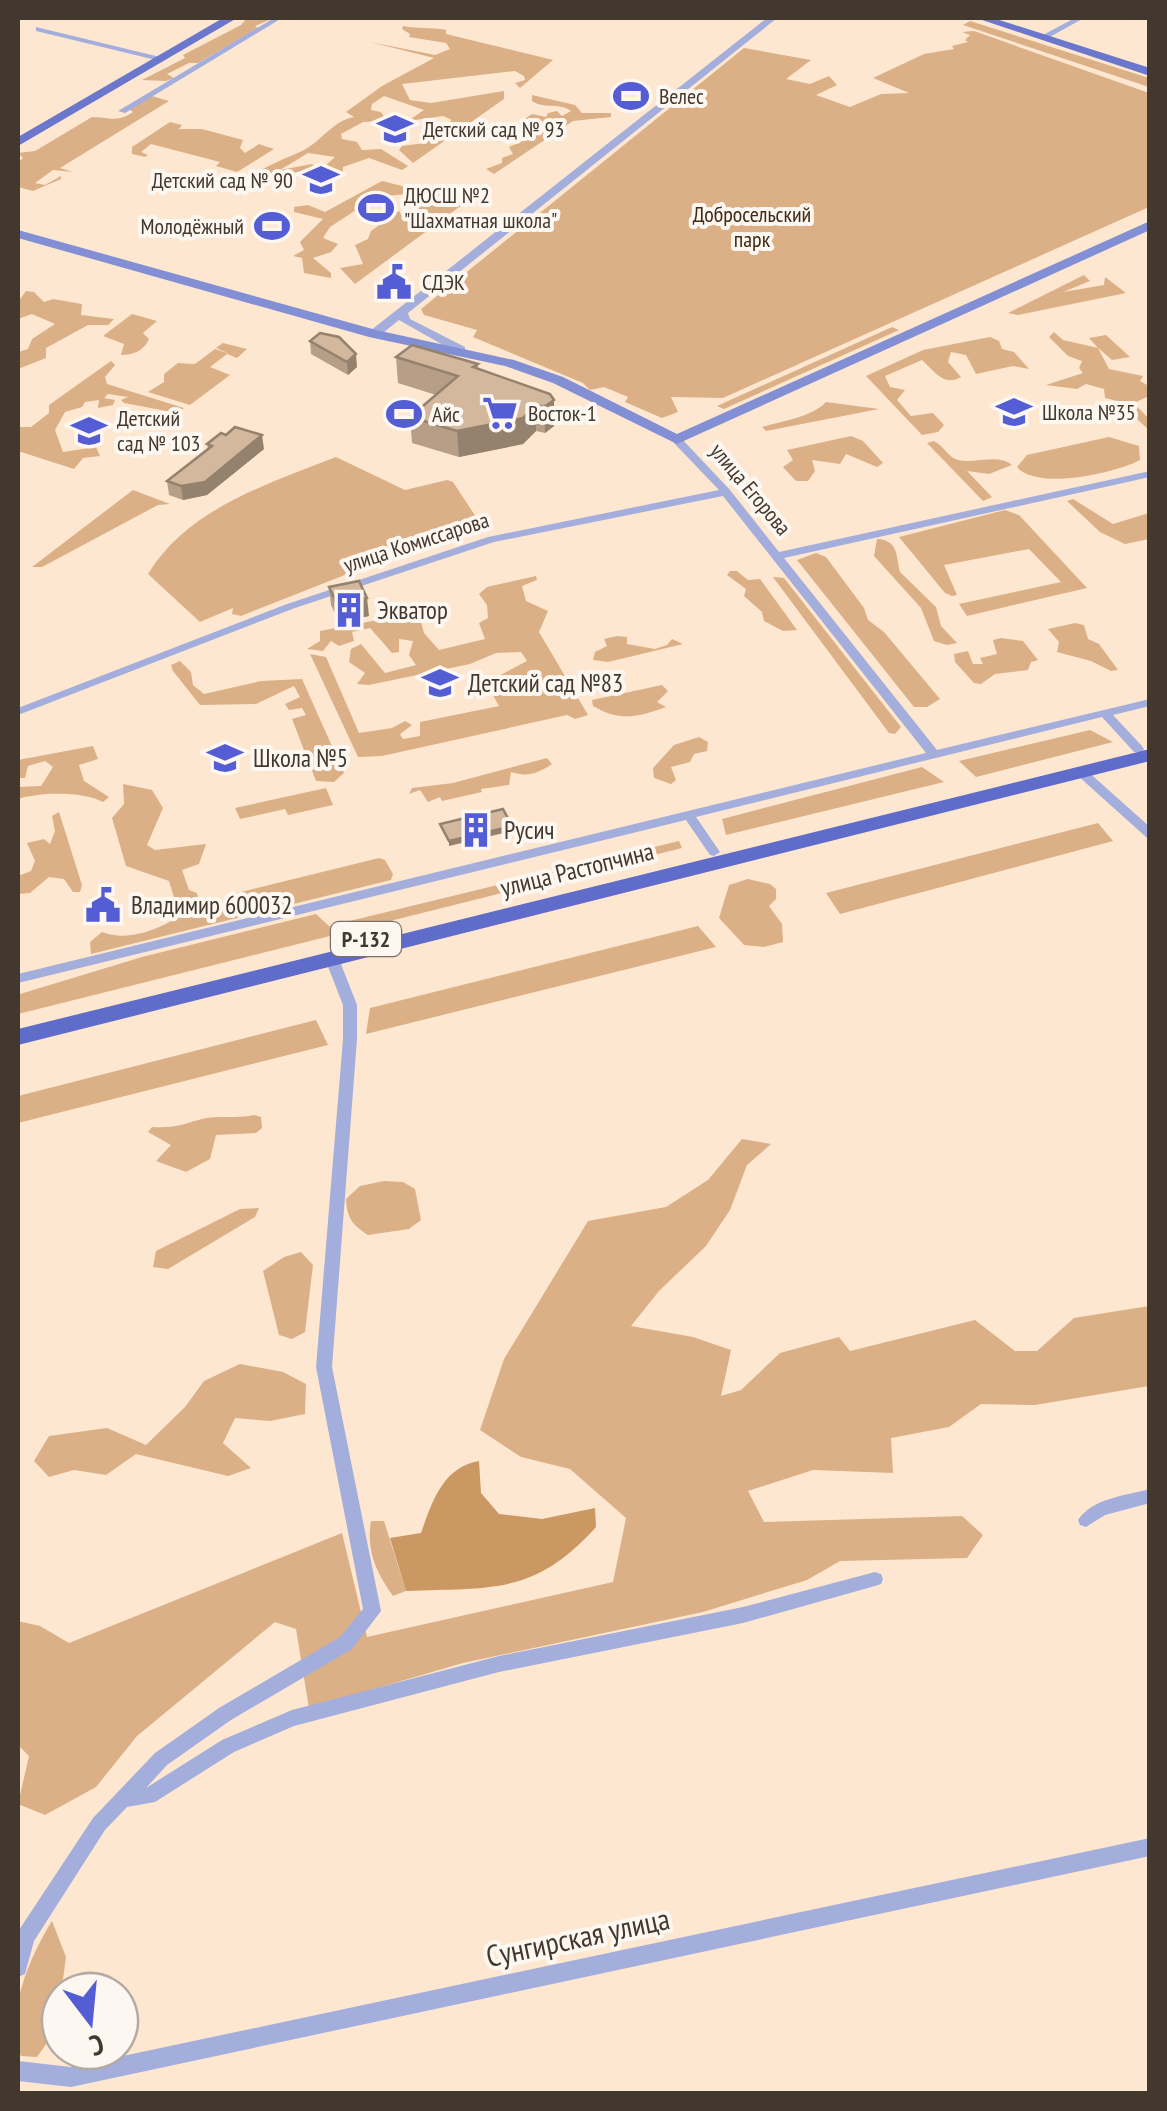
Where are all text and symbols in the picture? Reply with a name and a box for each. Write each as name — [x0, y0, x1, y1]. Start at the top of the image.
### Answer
sports icon: Велес — [612, 77, 650, 115]
place label: Велес — [659, 82, 704, 110]
school or university icon: Детский сад № 93 — [376, 110, 414, 148]
place label: Детский сад № 93 — [423, 115, 564, 143]
school or university icon: Детский сад № 90 — [302, 161, 340, 199]
place label: Детский сад № 90 — [152, 166, 293, 194]
place label: ДЮСШ №2 "Шахматная школа" — [404, 181, 557, 234]
sports icon: ДЮСШ №2 "Шахматная школа" — [357, 189, 395, 227]
park label: Добросельский парк — [693, 200, 811, 253]
sports icon: Молодёжный — [253, 207, 291, 245]
place label: Молодёжный — [141, 212, 244, 240]
public building icon: СДЭК — [375, 263, 413, 301]
place label: СДЭК — [422, 268, 465, 296]
school or university icon: Школа №35 — [995, 393, 1033, 431]
supermarket icon: Восток-1 — [481, 394, 519, 432]
sports icon: Айс — [385, 395, 423, 433]
place label: Школа №35 — [1042, 398, 1136, 426]
place label: Восток-1 — [528, 399, 597, 427]
place label: Айс — [432, 400, 460, 428]
place label: Детский сад № 103 — [117, 404, 200, 457]
school or university icon: Детский сад № 103 — [70, 412, 108, 450]
street label: улица Егорова — [704, 437, 798, 541]
street label: улица Комиссарова — [340, 505, 492, 579]
building icon: Экватор — [330, 591, 368, 629]
place label: Экватор — [377, 594, 448, 626]
school or university icon: Детский сад №83 — [421, 664, 459, 702]
place label: Детский сад №83 — [468, 667, 623, 699]
school or university icon: Школа №5 — [206, 739, 244, 777]
place label: Школа №5 — [253, 742, 348, 774]
building icon: Русич — [457, 811, 495, 849]
place label: Русич — [504, 814, 554, 846]
street label: улица Растопчина — [497, 835, 657, 903]
public building icon: Владимир 600032 — [84, 886, 122, 924]
place label: Владимир 600032 — [131, 889, 293, 921]
road number: Р-132 — [331, 922, 401, 956]
street label: Сунгирская улица — [482, 1898, 673, 1975]
north arrow — [40, 1971, 140, 2071]
text: С — [86, 2026, 108, 2065]

